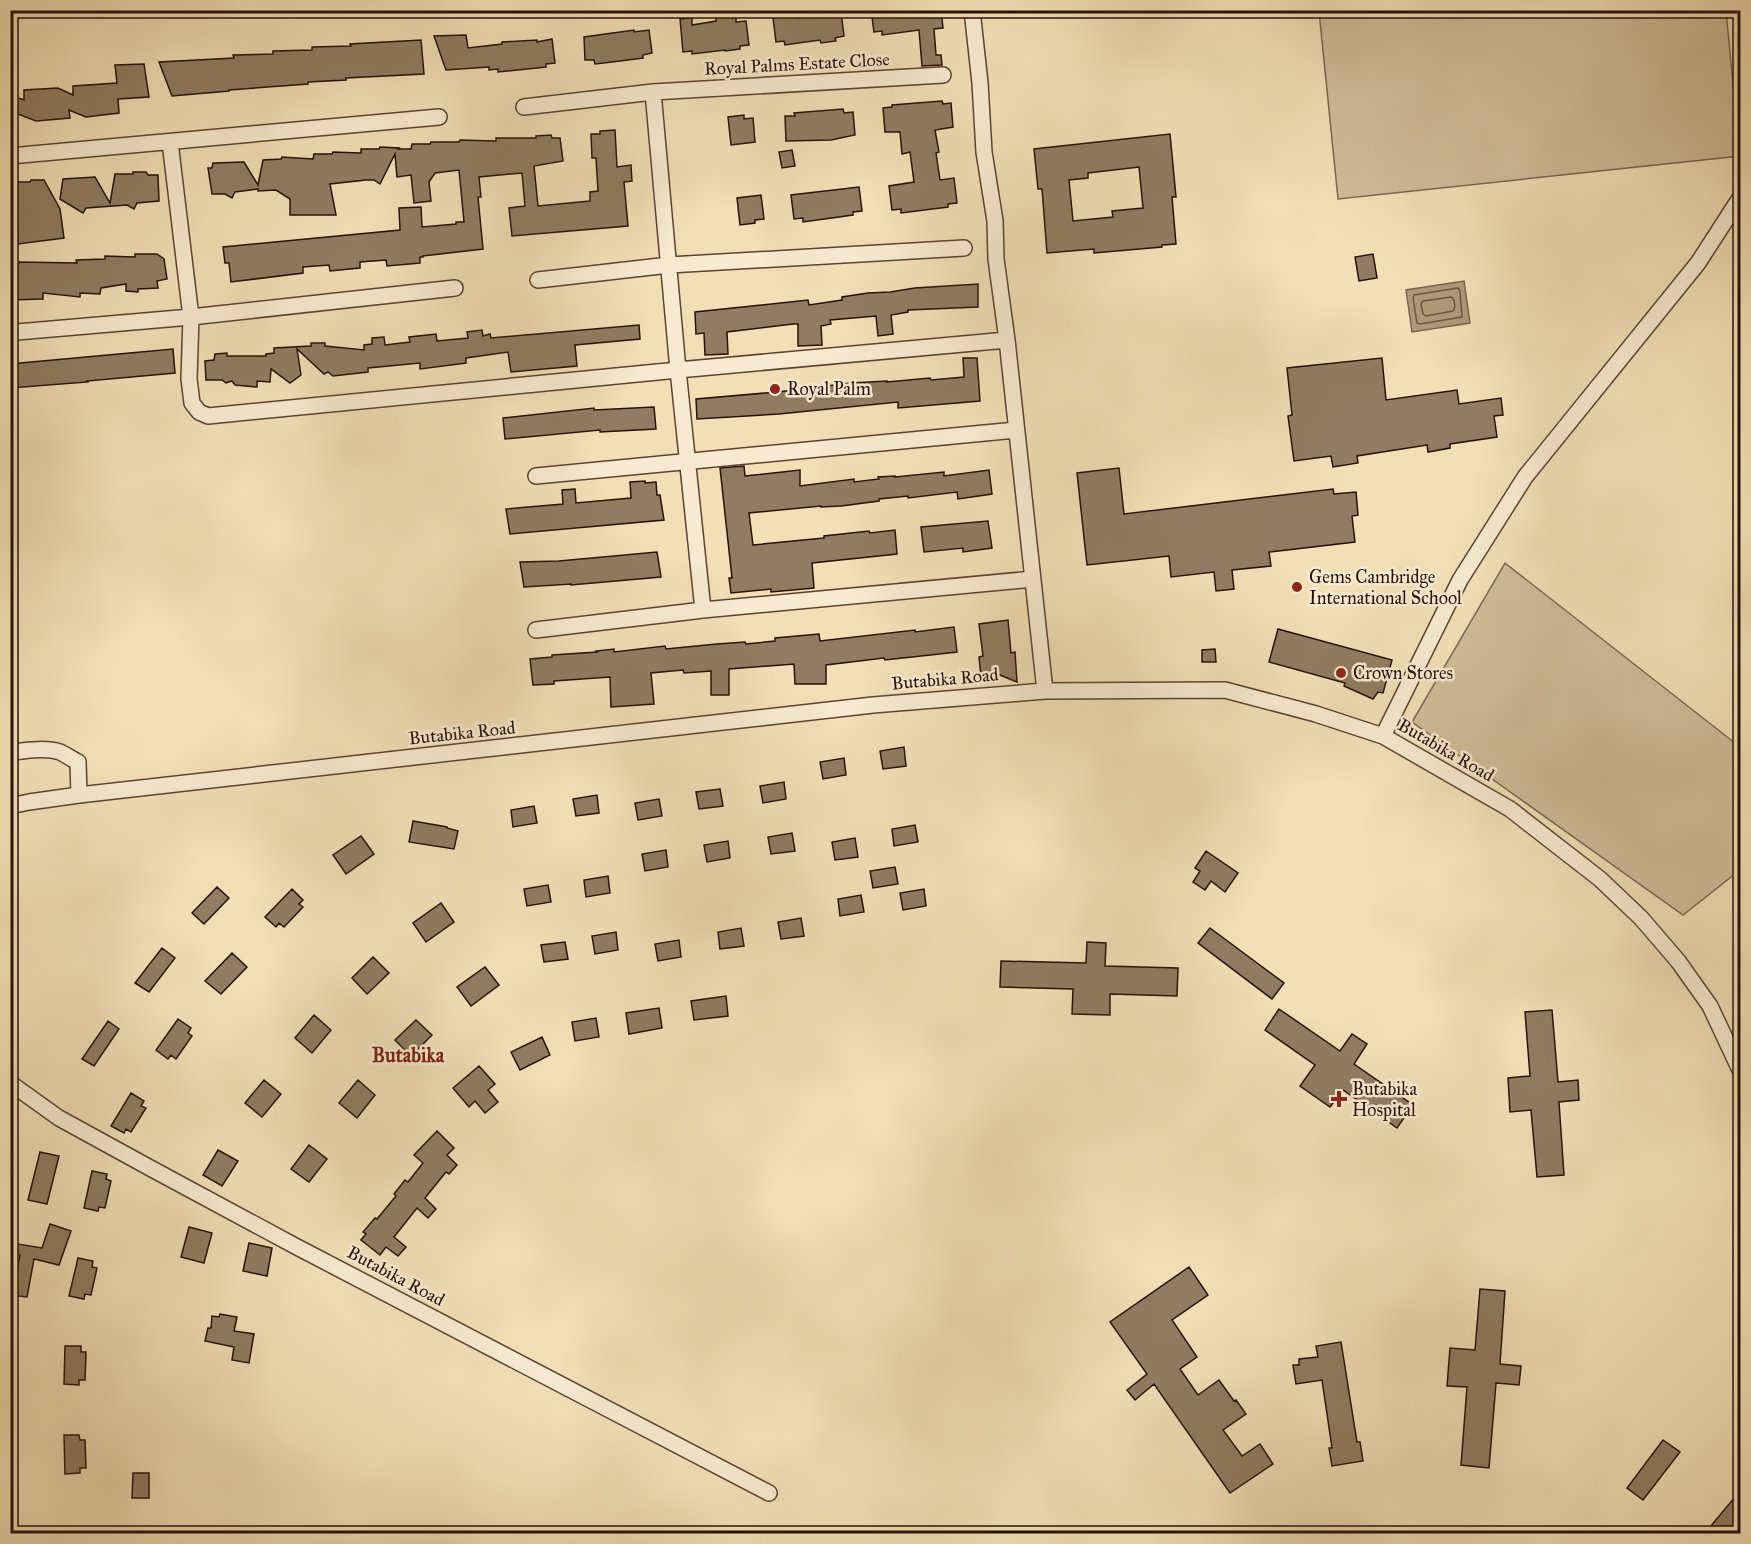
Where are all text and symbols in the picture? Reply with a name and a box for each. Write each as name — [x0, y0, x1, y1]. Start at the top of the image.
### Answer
street label: Royal Palms Estate Close — [704, 48, 890, 80]
place label: Royal Palm — [787, 378, 871, 400]
marker: Royal Palm — [768, 382, 782, 396]
place label: Gems Cambridge International School — [1309, 566, 1462, 609]
marker: Gems Cambridge International School — [1290, 580, 1304, 594]
place label: Crown Stores — [1353, 662, 1453, 684]
street label: Butabika Road — [891, 663, 999, 695]
marker: Crown Stores — [1334, 666, 1348, 680]
street label: Butabika Road — [1394, 714, 1498, 786]
street label: Butabika Road — [407, 716, 517, 750]
district label: Butabika — [372, 1043, 445, 1067]
place label: Butabika Hospital — [1352, 1078, 1417, 1121]
marker: Butabika Hospital — [1330, 1090, 1348, 1108]
street label: Butabika Road — [343, 1241, 449, 1311]

